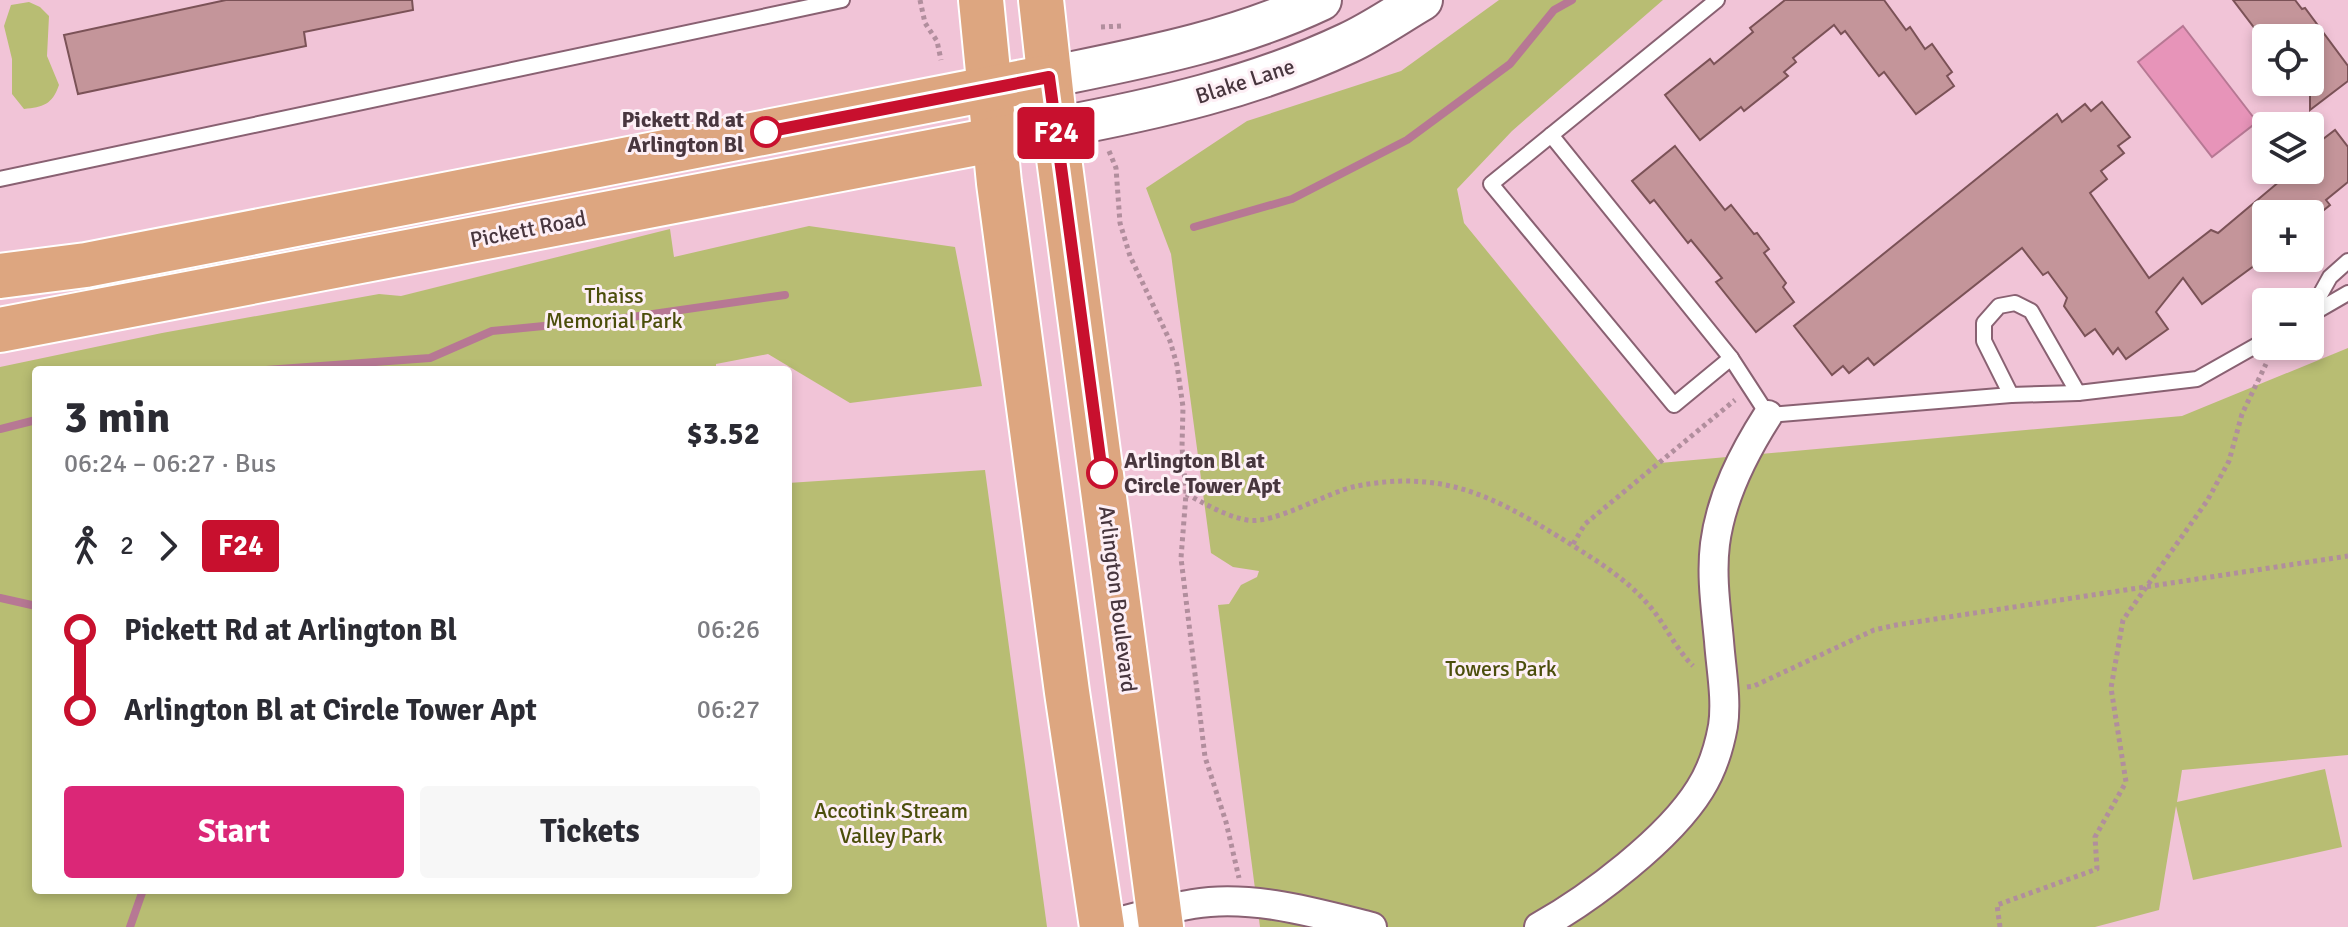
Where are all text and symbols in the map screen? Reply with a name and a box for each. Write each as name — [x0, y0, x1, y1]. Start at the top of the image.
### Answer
map controls — [2252, 24, 2324, 360]
button: locate — [2252, 24, 2324, 96]
street label: Blake Lane — [1192, 52, 1298, 110]
place label: Pickett Rd at Arlington Bl — [621, 106, 744, 158]
line badge: F24 — [1010, 107, 1102, 159]
button: layers — [2252, 112, 2324, 184]
text: F24 — [1033, 116, 1079, 150]
marker: Pickett Rd at Arlington Bl — [751, 117, 781, 147]
button: + — [2252, 200, 2324, 272]
street label: Pickett Road — [468, 205, 588, 253]
park label: Thaiss Memorial Park — [546, 282, 682, 334]
button: − — [2252, 288, 2324, 360]
text: 3 min — [64, 391, 170, 445]
text: $3.52 — [687, 416, 760, 453]
place label: Arlington Bl at Circle Tower Apt — [1124, 447, 1281, 499]
text: 06:24 – 06:27 · Bus — [64, 448, 276, 480]
marker: Arlington Bl at Circle Tower Apt — [1087, 458, 1117, 488]
street label: Arlington Boulevard — [1093, 504, 1143, 694]
icon: walk — [64, 524, 108, 568]
icon: forward — [146, 524, 190, 568]
text: F24 — [218, 529, 263, 563]
text: 2 — [120, 530, 134, 562]
text: Pickett Rd at Arlington Bl — [124, 612, 457, 649]
text: 06:26 — [697, 614, 760, 646]
park label: Towers Park — [1445, 655, 1557, 682]
text: Arlington Bl at Circle Tower Apt — [124, 692, 537, 729]
text: 06:27 — [697, 694, 760, 726]
button: Start — [64, 786, 404, 878]
button: Tickets — [420, 786, 760, 878]
park label: Accotink Stream Valley Park — [814, 797, 968, 849]

